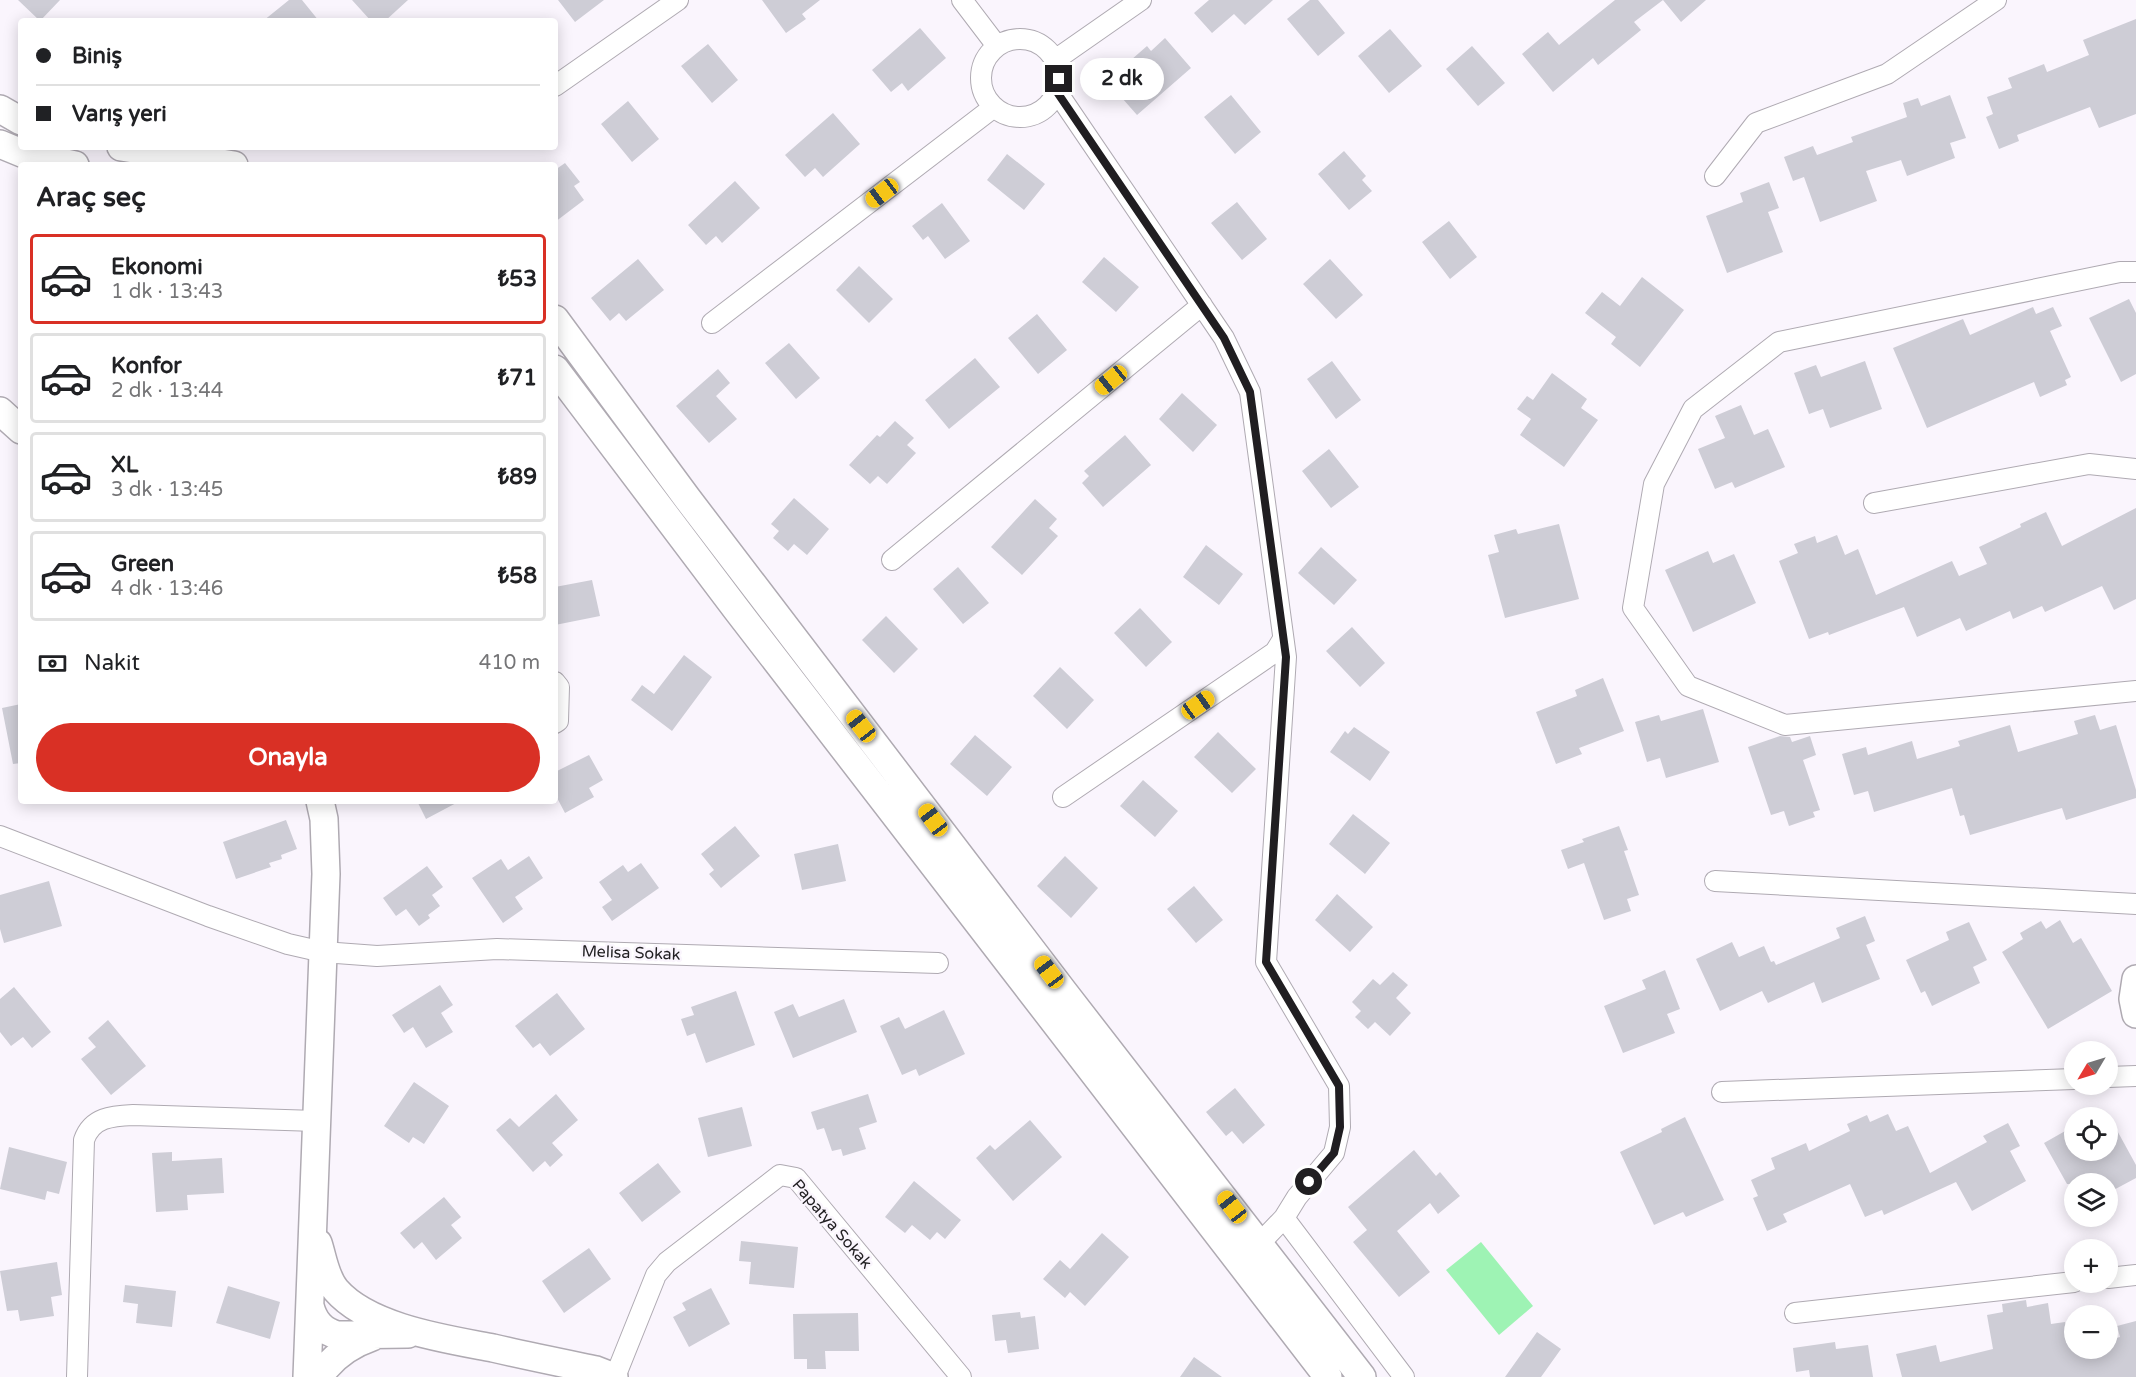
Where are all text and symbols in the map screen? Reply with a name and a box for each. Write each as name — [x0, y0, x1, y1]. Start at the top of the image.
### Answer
text: Biniş — [72, 43, 122, 69]
callout: 2 dk — [1080, 58, 1164, 100]
route end — [1045, 65, 1072, 92]
text: 2 dk — [1101, 67, 1143, 91]
text: Varış yeri — [72, 101, 167, 127]
car — [862, 175, 902, 211]
text: Araç seç — [36, 181, 146, 214]
icon: car — [39, 252, 93, 306]
text: Ekonomi — [111, 254, 203, 280]
text: ₺53 — [498, 266, 537, 292]
text: 1 dk · 13:43 — [111, 280, 223, 304]
icon: car — [39, 351, 93, 405]
text: Konfor — [111, 353, 182, 379]
car — [1091, 362, 1131, 398]
text: ₺71 — [498, 365, 537, 391]
text: 2 dk · 13:44 — [111, 379, 223, 403]
icon: car — [39, 450, 93, 504]
text: XL — [111, 452, 138, 478]
text: ₺89 — [498, 464, 537, 490]
text: 3 dk · 13:45 — [111, 478, 223, 502]
icon: car — [39, 549, 93, 603]
text: Green — [111, 551, 174, 577]
text: ₺58 — [498, 563, 537, 589]
text: 4 dk · 13:46 — [111, 577, 223, 601]
icon: cash — [36, 647, 69, 680]
text: Nakit — [84, 650, 140, 676]
text: 410 m — [479, 651, 540, 675]
car — [1178, 687, 1218, 723]
car — [843, 706, 879, 746]
button: Onayla — [36, 723, 540, 792]
car — [915, 800, 951, 840]
street label: Melisa Sokak — [581, 941, 681, 965]
car — [1031, 952, 1067, 992]
north arrow — [2064, 1041, 2118, 1095]
map controls — [2064, 1041, 2118, 1359]
button: locate — [2064, 1107, 2118, 1161]
route start — [1295, 1168, 1322, 1195]
button: layers — [2064, 1173, 2118, 1227]
street label: Papatya Sokak — [788, 1175, 876, 1273]
car — [1214, 1187, 1250, 1227]
button: + — [2064, 1239, 2118, 1293]
button: − — [2064, 1305, 2118, 1359]

